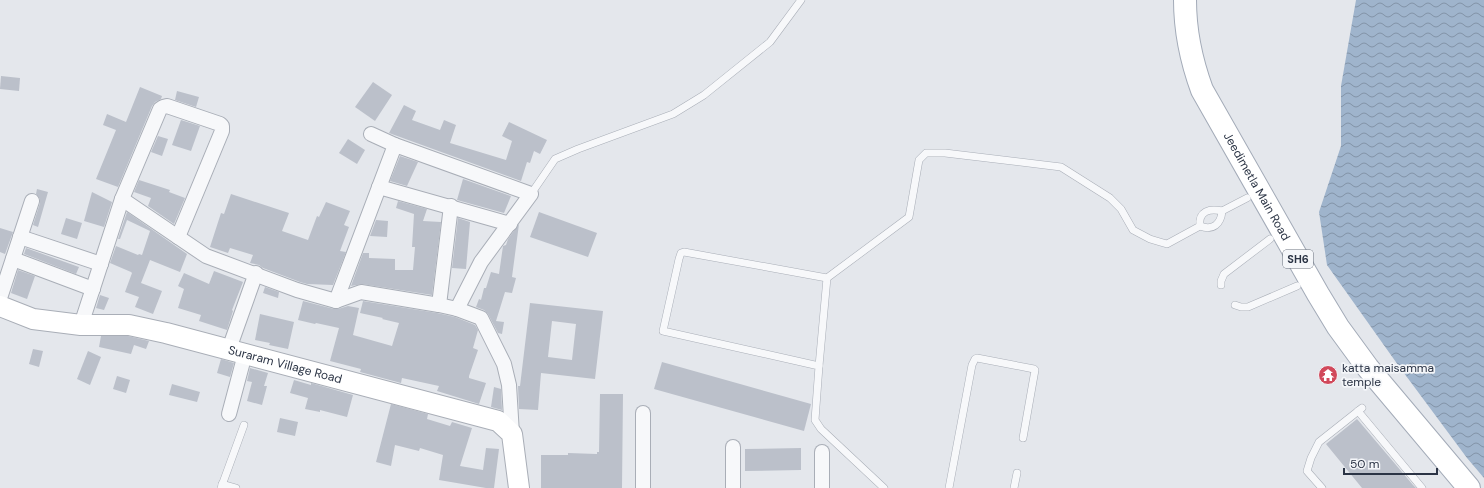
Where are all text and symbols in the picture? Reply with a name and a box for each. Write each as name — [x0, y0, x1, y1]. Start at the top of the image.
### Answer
street label: Jeedimetla Main Road — [1220, 129, 1294, 243]
road number: SH6 — [1283, 250, 1313, 268]
street label: Suraram Village Road — [227, 342, 344, 387]
place label: katta maisamma temple — [1342, 360, 1434, 390]
temple icon: katta maisamma temple — [1317, 364, 1339, 386]
scale bar — [1344, 450, 1437, 476]
text: 50 m — [1350, 456, 1379, 472]

